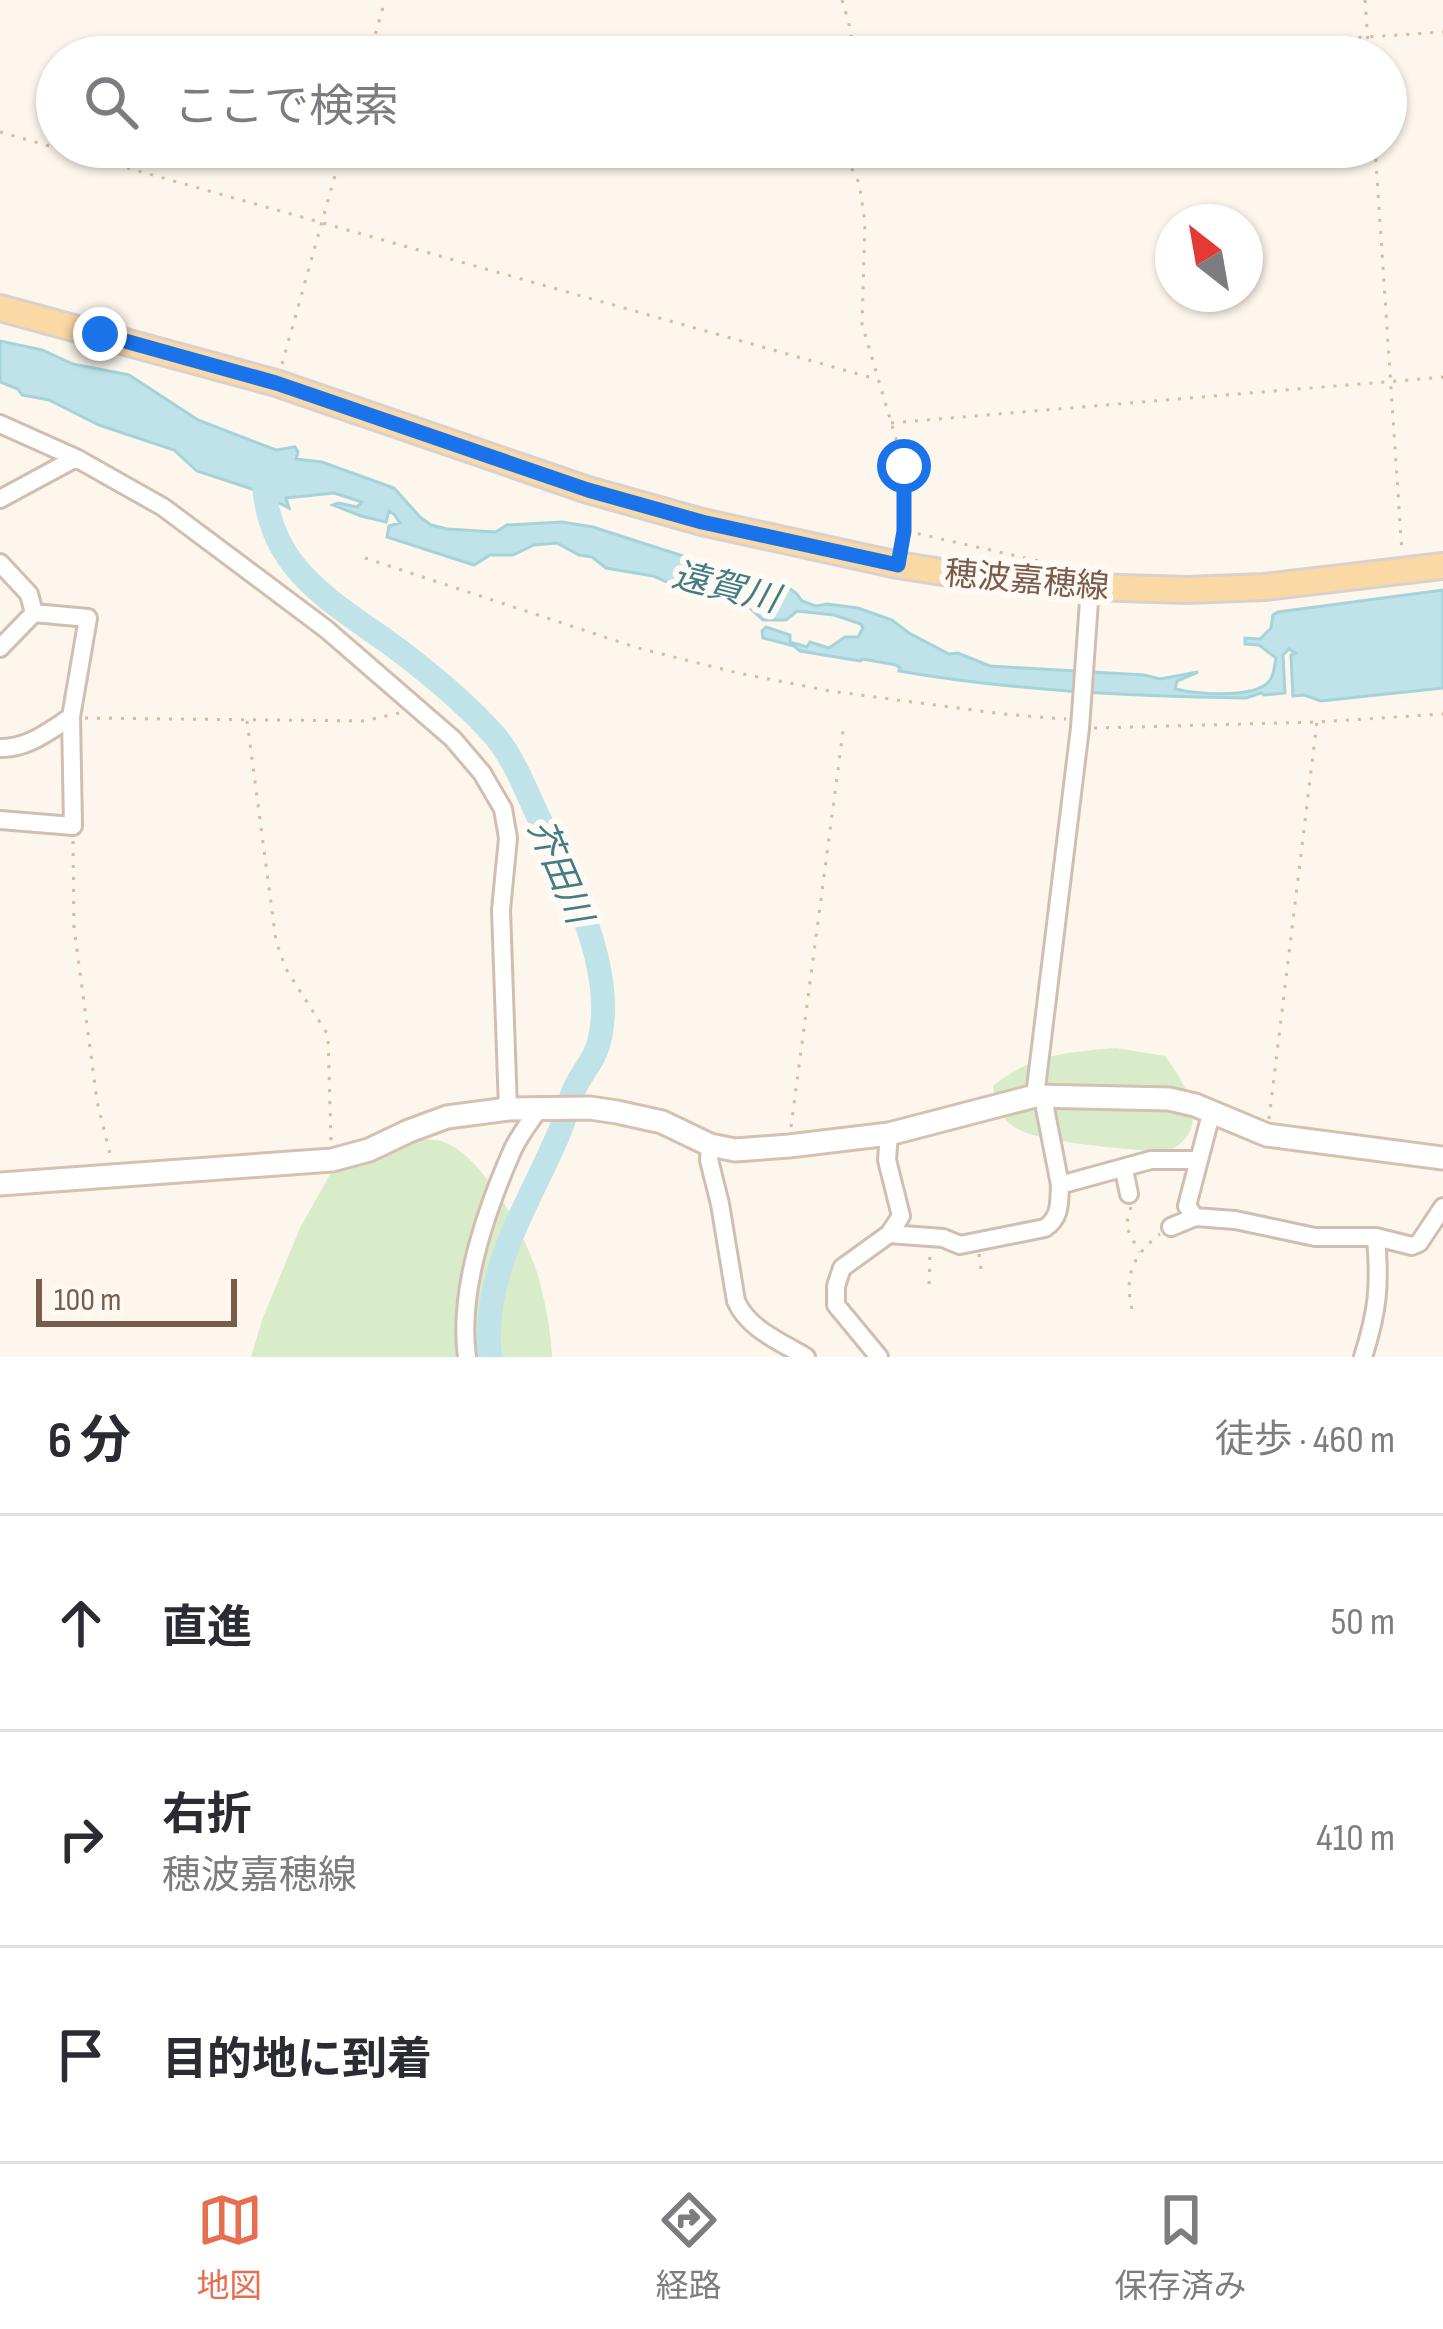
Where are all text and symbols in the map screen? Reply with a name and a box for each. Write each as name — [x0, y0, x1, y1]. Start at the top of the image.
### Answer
search box — [36, 36, 1407, 168]
icon: search — [78, 69, 144, 135]
text: ここで検索 — [174, 80, 399, 135]
north arrow — [1155, 204, 1263, 312]
route end — [73, 307, 127, 361]
route start — [877, 439, 931, 493]
water label: 遠賀川 — [668, 554, 787, 623]
street label: 穂波嘉穂線 — [943, 554, 1111, 608]
water label: 芥田川 — [518, 814, 601, 934]
scale bar — [36, 1273, 237, 1326]
text: 100 m — [54, 1280, 121, 1320]
text: 6 分 — [48, 1411, 131, 1472]
text: 徒歩 · 460 m — [1215, 1417, 1395, 1464]
icon: ahead — [48, 1590, 114, 1656]
text: 50 m — [1331, 1599, 1395, 1646]
text: 直進 — [162, 1601, 252, 1656]
text: 右折 — [162, 1788, 252, 1843]
icon: right — [48, 1806, 114, 1872]
text: 410 m — [1316, 1815, 1395, 1862]
text: 穂波嘉穂線 — [162, 1853, 357, 1900]
icon: arrive — [48, 2022, 114, 2088]
text: 目的地に到着 — [162, 2033, 432, 2088]
tab: 地図 — [197, 2187, 263, 2307]
tab: 経路 — [656, 2187, 722, 2307]
tab: 保存済み — [1115, 2187, 1247, 2307]

